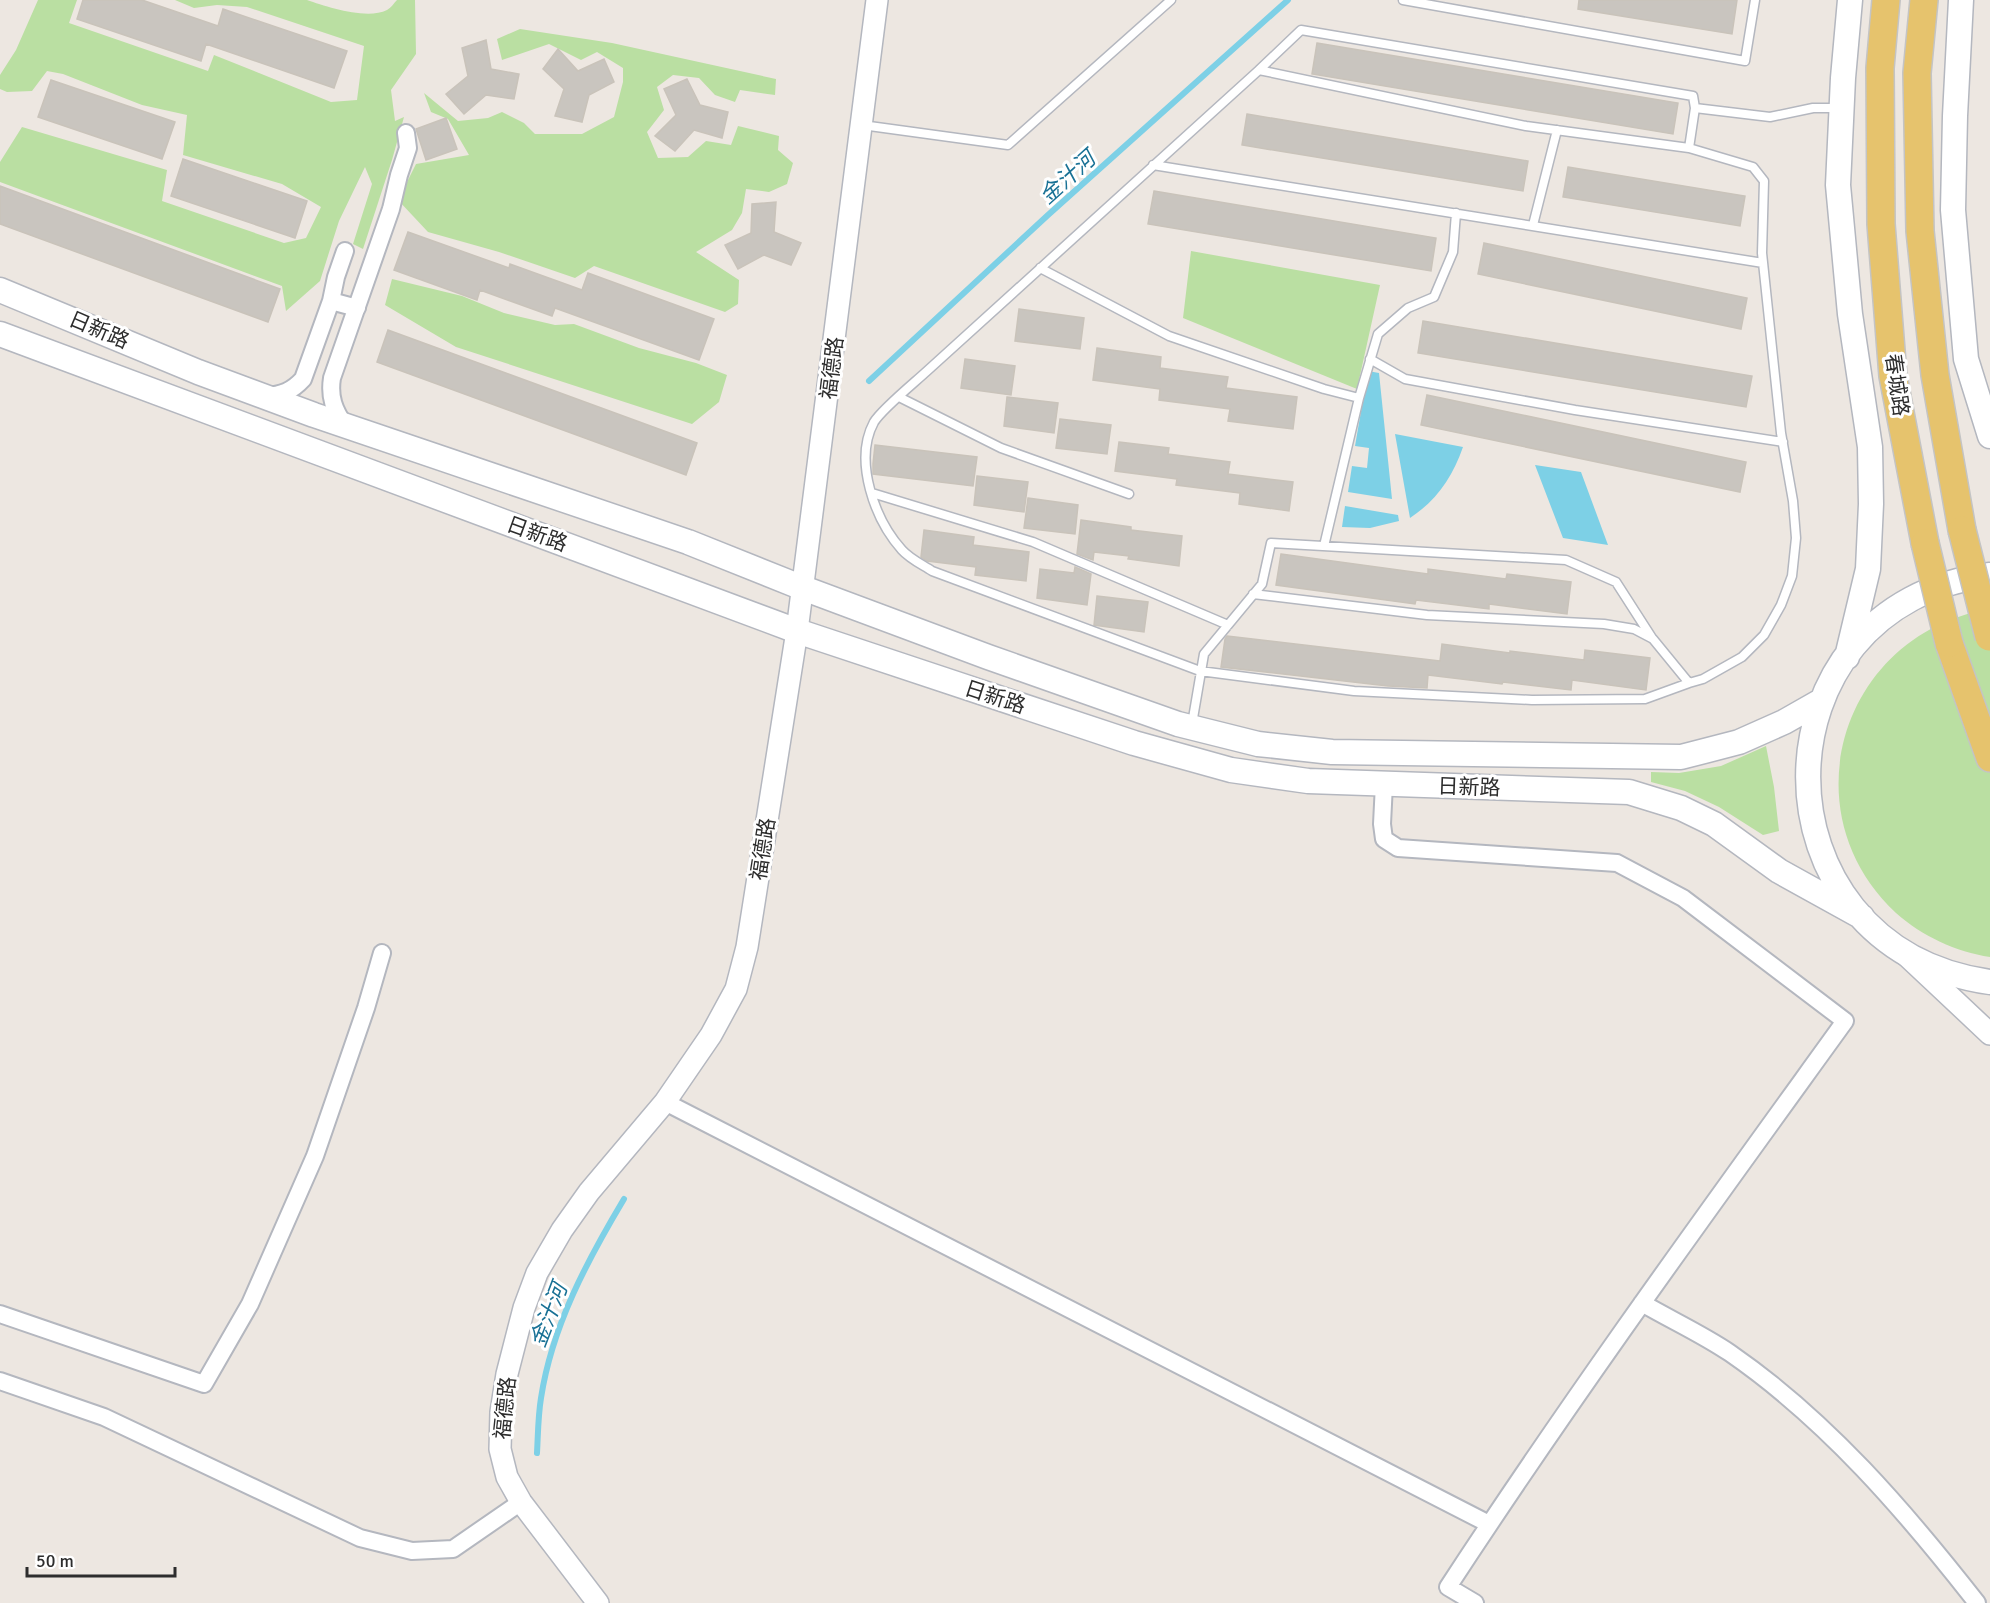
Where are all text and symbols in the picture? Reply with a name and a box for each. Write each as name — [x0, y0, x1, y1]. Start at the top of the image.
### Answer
water label: 金汁河 — [1034, 143, 1104, 209]
street label: 日新路 — [65, 306, 133, 354]
street label: 福德路 — [815, 335, 849, 401]
street label: 春城路 — [1880, 352, 1914, 418]
street label: 日新路 — [503, 511, 571, 557]
street label: 日新路 — [961, 675, 1029, 719]
street label: 日新路 — [1437, 773, 1501, 801]
street label: 福德路 — [745, 816, 781, 882]
water label: 金汁河 — [524, 1276, 574, 1351]
street label: 福德路 — [489, 1375, 521, 1441]
scale bar — [27, 1540, 176, 1578]
text: 50 m — [36, 1550, 74, 1572]

